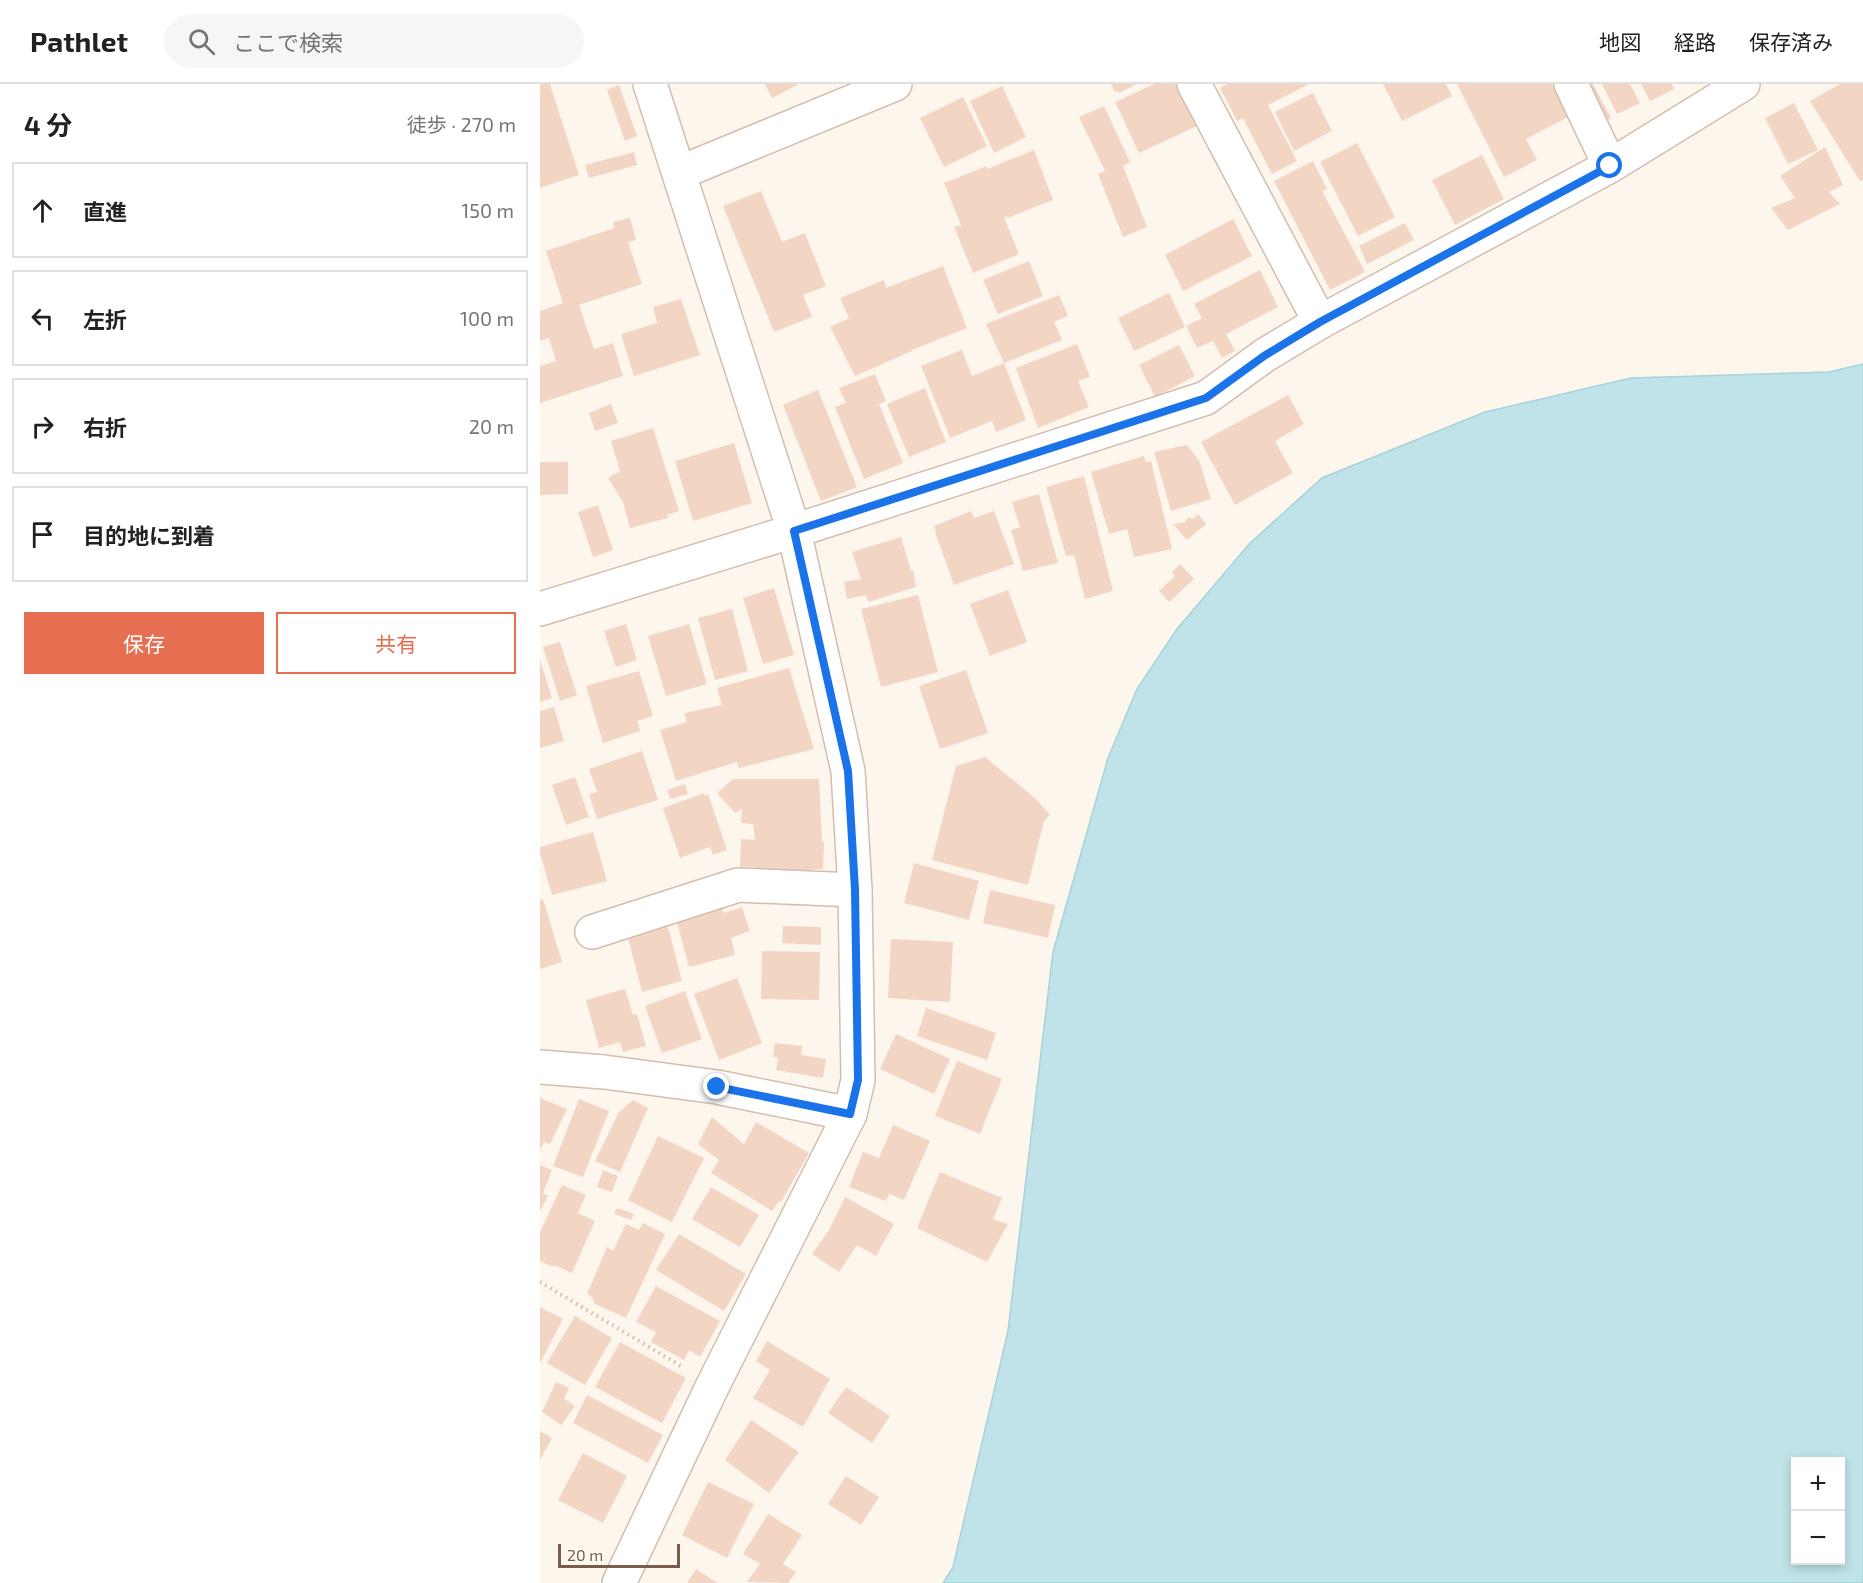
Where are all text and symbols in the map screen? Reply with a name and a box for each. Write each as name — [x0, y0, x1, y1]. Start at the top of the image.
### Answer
search box — [164, 14, 584, 68]
text: Pathlet — [30, 24, 128, 58]
icon: search — [185, 25, 218, 58]
text: ここで検索 — [233, 29, 343, 55]
text: 地図 — [1599, 29, 1641, 54]
text: 経路 — [1674, 29, 1716, 54]
text: 保存済み — [1749, 29, 1833, 54]
text: 4 分 — [24, 109, 72, 140]
text: 徒歩 · 270 m — [407, 112, 516, 136]
route start — [1596, 152, 1622, 178]
icon: ahead — [26, 194, 59, 227]
text: 直進 — [83, 198, 127, 224]
text: 150 m — [461, 198, 514, 222]
icon: left — [26, 302, 59, 335]
text: 左折 — [83, 306, 127, 332]
text: 100 m — [460, 306, 514, 330]
icon: right — [26, 410, 59, 443]
text: 右折 — [83, 414, 127, 440]
text: 20 m — [469, 414, 514, 438]
icon: arrive — [26, 518, 59, 551]
text: 目的地に到着 — [83, 522, 215, 548]
button: 保存 — [24, 612, 264, 674]
button: 共有 — [276, 612, 516, 674]
route end — [703, 1073, 729, 1099]
map controls — [1791, 1457, 1845, 1565]
button: + — [1791, 1457, 1845, 1511]
button: − — [1791, 1511, 1845, 1565]
scale bar — [558, 1541, 680, 1568]
text: 20 m — [567, 1545, 603, 1564]

